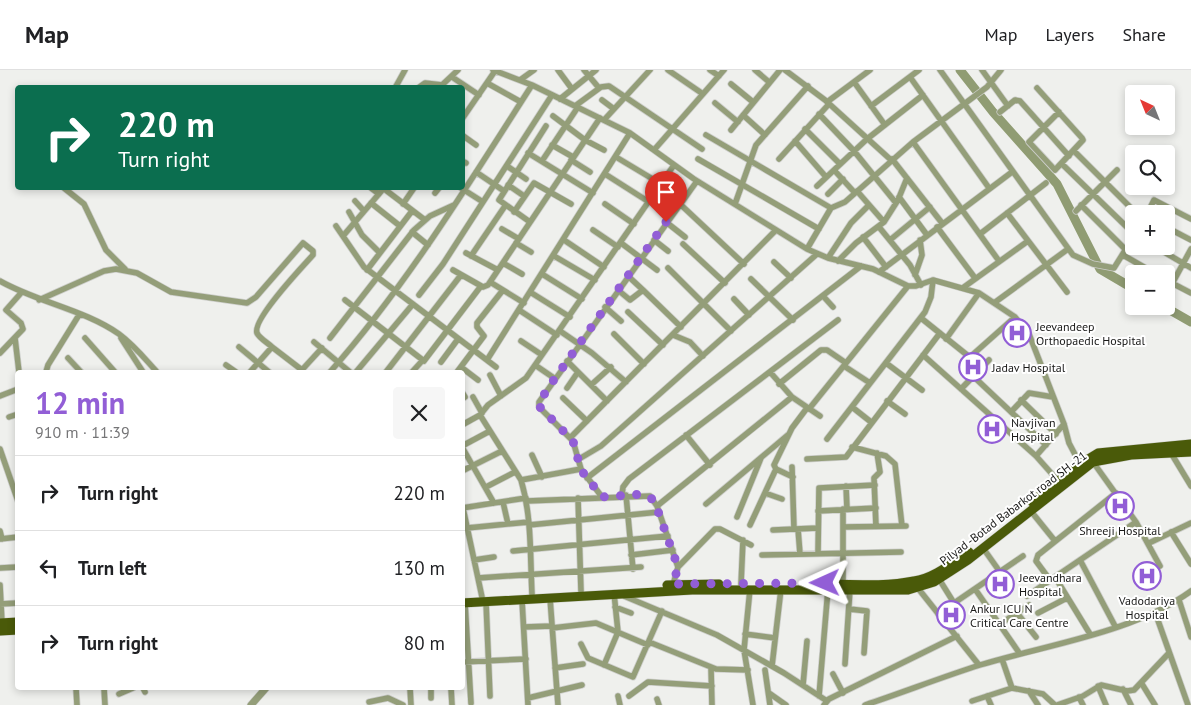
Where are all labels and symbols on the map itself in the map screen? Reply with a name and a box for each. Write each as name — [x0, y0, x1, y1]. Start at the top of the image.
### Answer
north arrow — [1125, 85, 1175, 135]
pin — [645, 171, 687, 222]
hospital icon: Jeevandeep Orthopaedic Hospital — [1002, 318, 1032, 348]
place label: Jeevandeep Orthopaedic Hospital — [1035, 319, 1146, 348]
hospital icon: Jadav Hospital — [958, 352, 988, 382]
place label: Jadav Hospital — [991, 360, 1066, 375]
hospital icon: Navjivan Hospital — [977, 414, 1007, 444]
place label: Navjivan Hospital — [1011, 415, 1056, 444]
street label: Pilyad -Botad Babarkot road SH -21 — [937, 448, 1089, 568]
hospital icon: Shreeji Hospital — [1105, 491, 1135, 521]
place label: Shreeji Hospital — [1079, 523, 1161, 538]
position arrow — [798, 556, 850, 608]
hospital icon: Vadodariya Hospital — [1132, 561, 1162, 591]
hospital icon: Jeevandhara Hospital — [985, 569, 1015, 599]
place label: Jeevandhara Hospital — [1018, 570, 1082, 599]
place label: Vadodariya Hospital — [1118, 593, 1175, 622]
hospital icon: Ankur ICU N Critical Care Centre — [936, 600, 966, 630]
place label: Ankur ICU N Critical Care Centre — [970, 601, 1069, 630]

